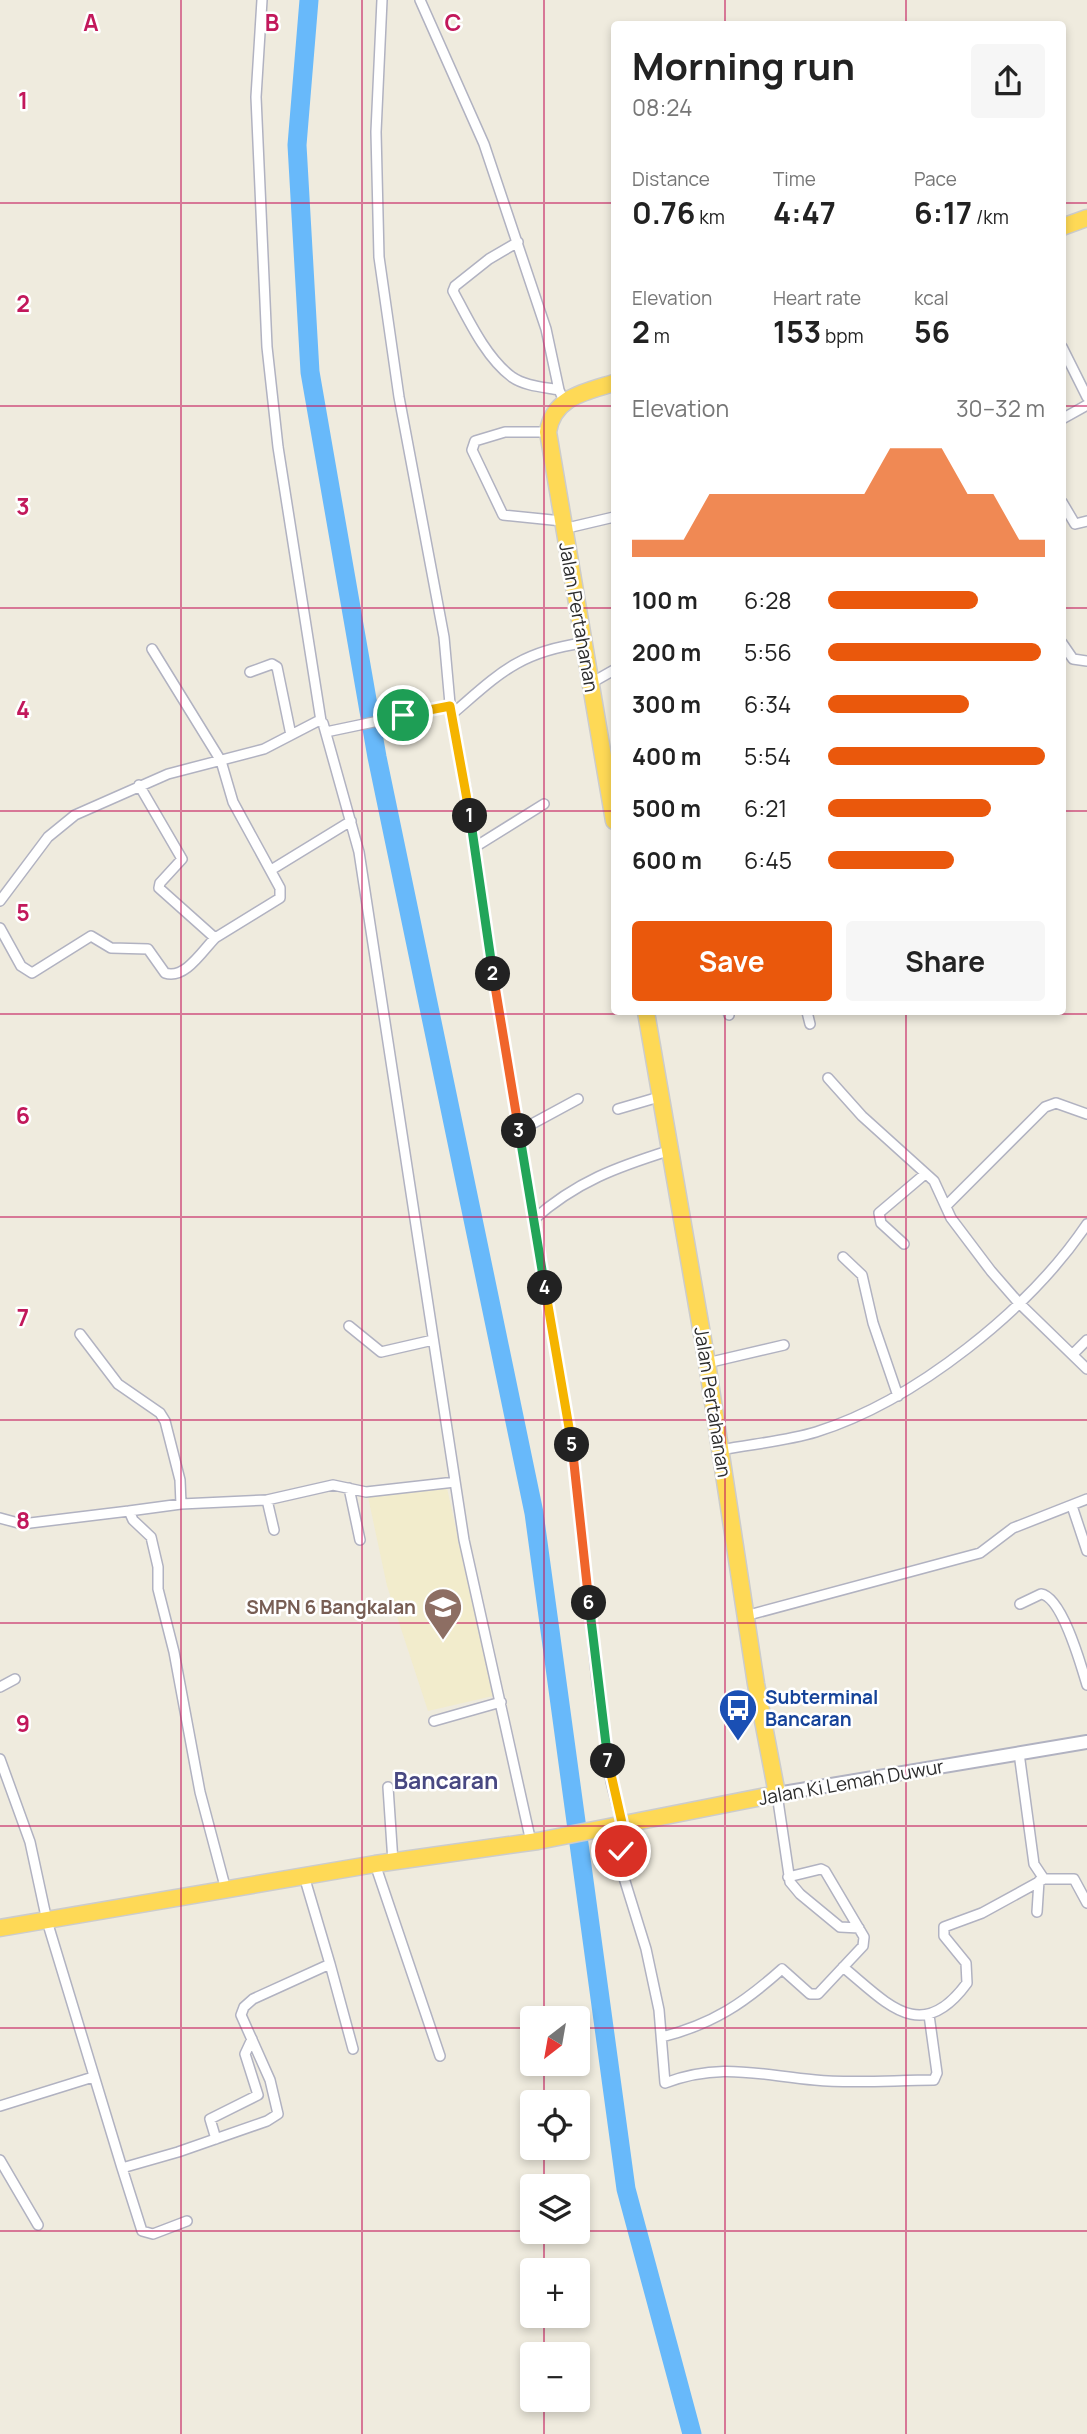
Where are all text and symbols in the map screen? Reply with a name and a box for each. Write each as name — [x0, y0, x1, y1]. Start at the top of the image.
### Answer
text: A — [83, 6, 99, 38]
text: B — [265, 6, 279, 38]
text: C — [445, 6, 462, 38]
text: Morning run — [632, 39, 855, 91]
button: share — [971, 44, 1045, 118]
text: 1 — [18, 84, 28, 116]
text: 08:24 — [632, 91, 692, 123]
text: Distance — [632, 166, 710, 192]
text: Time — [773, 166, 816, 192]
text: Pace — [914, 166, 957, 192]
text: 0.76 — [632, 192, 696, 233]
text: 4:47 — [773, 192, 836, 233]
text: 6:17 — [914, 192, 972, 233]
text: km — [696, 204, 725, 230]
text: /km — [972, 204, 1009, 230]
text: Elevation — [632, 285, 712, 311]
text: Heart rate — [773, 285, 861, 311]
text: kcal — [914, 285, 949, 311]
text: 2 — [16, 287, 30, 319]
text: 2 — [632, 311, 650, 352]
text: 153 — [773, 311, 821, 352]
text: 56 — [914, 311, 950, 352]
text: m — [650, 323, 670, 349]
text: bpm — [821, 323, 864, 349]
text: Elevation — [632, 392, 729, 424]
text: 30–32 m — [956, 392, 1045, 424]
text: 3 — [16, 490, 30, 522]
street label: Jalan Pertahanan — [553, 540, 605, 694]
text: 100 m — [632, 584, 698, 616]
text: 6:28 — [744, 584, 792, 616]
text: 200 m — [632, 636, 701, 668]
text: 5:56 — [744, 636, 792, 668]
pin — [373, 685, 433, 745]
text: 300 m — [632, 688, 701, 720]
text: 6:34 — [744, 688, 791, 720]
text: 4 — [16, 693, 30, 725]
icon: arrive — [384, 696, 422, 734]
text: 400 m — [632, 740, 702, 772]
text: 5:54 — [744, 740, 791, 772]
text: 500 m — [632, 792, 701, 824]
text: 6:21 — [744, 792, 787, 824]
pin: 1 — [452, 798, 488, 834]
text: 1 — [465, 802, 474, 828]
text: 600 m — [632, 844, 702, 876]
text: 6:45 — [744, 844, 792, 876]
text: 5 — [16, 896, 30, 928]
button: Save — [632, 921, 832, 1001]
button: Share — [846, 921, 1045, 1001]
pin: 2 — [476, 956, 510, 992]
text: 2 — [487, 960, 498, 986]
text: 6 — [16, 1099, 30, 1131]
pin: 3 — [502, 1114, 536, 1148]
text: 3 — [513, 1117, 524, 1143]
pin: 4 — [528, 1270, 562, 1306]
text: 4 — [539, 1274, 550, 1300]
text: 7 — [17, 1301, 29, 1333]
street label: Jalan Pertahanan — [688, 1325, 738, 1479]
pin: 5 — [554, 1428, 590, 1462]
text: 5 — [566, 1431, 577, 1457]
text: 8 — [16, 1504, 30, 1536]
school or university icon: SMPN 6 Bangkalan — [422, 1586, 464, 1641]
pin: 6 — [572, 1586, 606, 1620]
text: 6 — [583, 1589, 594, 1615]
place label: SMPN 6 Bangkalan — [246, 1594, 416, 1620]
place label: Subterminal Bancaran — [765, 1684, 878, 1732]
bus stop icon: Subterminal Bancaran — [717, 1687, 759, 1742]
text: 9 — [16, 1707, 30, 1739]
pin: 7 — [590, 1744, 626, 1778]
text: 7 — [602, 1747, 613, 1773]
street label: Jalan Ki Lemah Duwur — [756, 1753, 946, 1811]
district label: Bancaran — [394, 1764, 498, 1796]
pin — [591, 1821, 651, 1881]
icon: check — [602, 1832, 640, 1870]
north arrow — [520, 2006, 590, 2076]
map controls — [520, 2006, 590, 2412]
button: locate — [520, 2090, 590, 2160]
button: layers — [520, 2174, 590, 2244]
button: + — [520, 2258, 590, 2328]
button: − — [520, 2342, 590, 2412]

